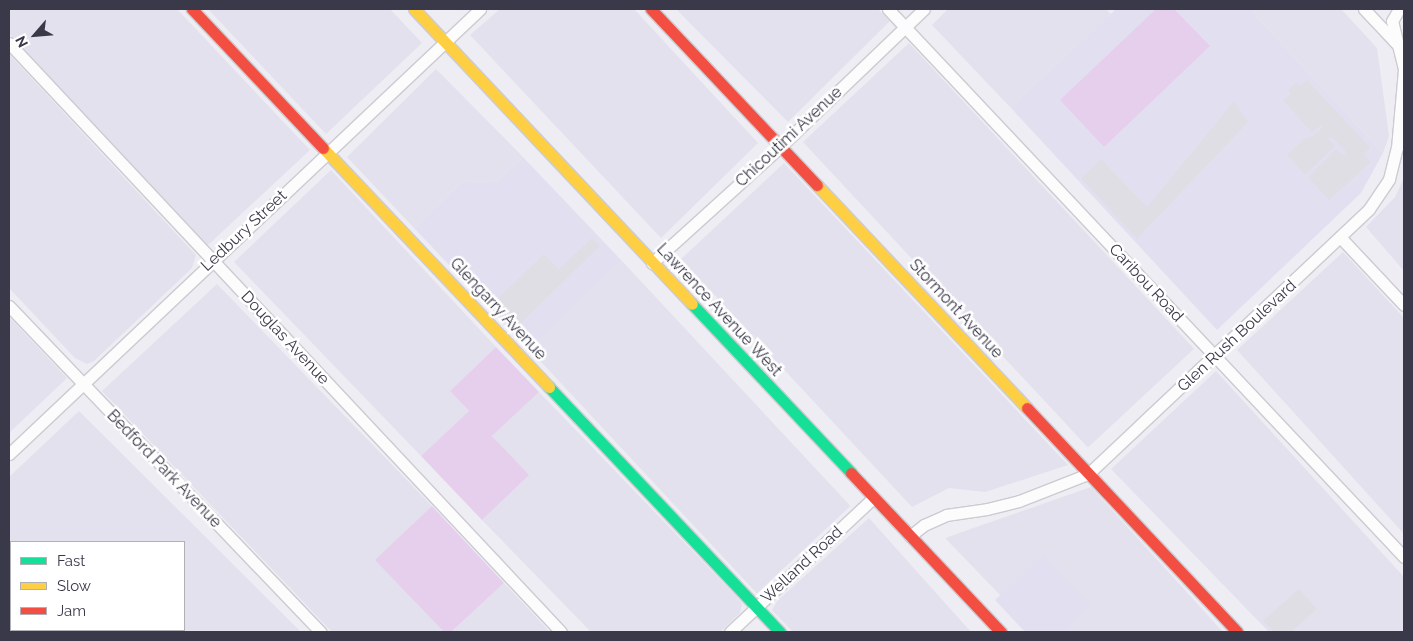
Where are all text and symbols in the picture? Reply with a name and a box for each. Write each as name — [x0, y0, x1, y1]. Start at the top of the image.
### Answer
north arrow — [10, 10, 60, 60]
text: N — [12, 33, 31, 50]
street label: Chicoutimi Avenue — [732, 83, 846, 191]
street label: Ledbury Street — [197, 186, 291, 276]
street label: Lawrence Avenue West — [652, 239, 786, 381]
street label: Caribou Road — [1105, 240, 1187, 326]
street label: Glengarry Avenue — [446, 254, 550, 364]
street label: Stormont Avenue — [905, 255, 1007, 363]
street label: Glen Rush Boulevard — [1174, 276, 1300, 396]
street label: Douglas Avenue — [237, 287, 333, 389]
street label: Bedford Park Avenue — [103, 406, 225, 532]
street label: Welland Road — [757, 522, 847, 608]
legend — [10, 541, 185, 631]
text: Fast — [57, 552, 85, 570]
text: Slow — [57, 577, 91, 595]
text: Jam — [57, 602, 86, 620]

